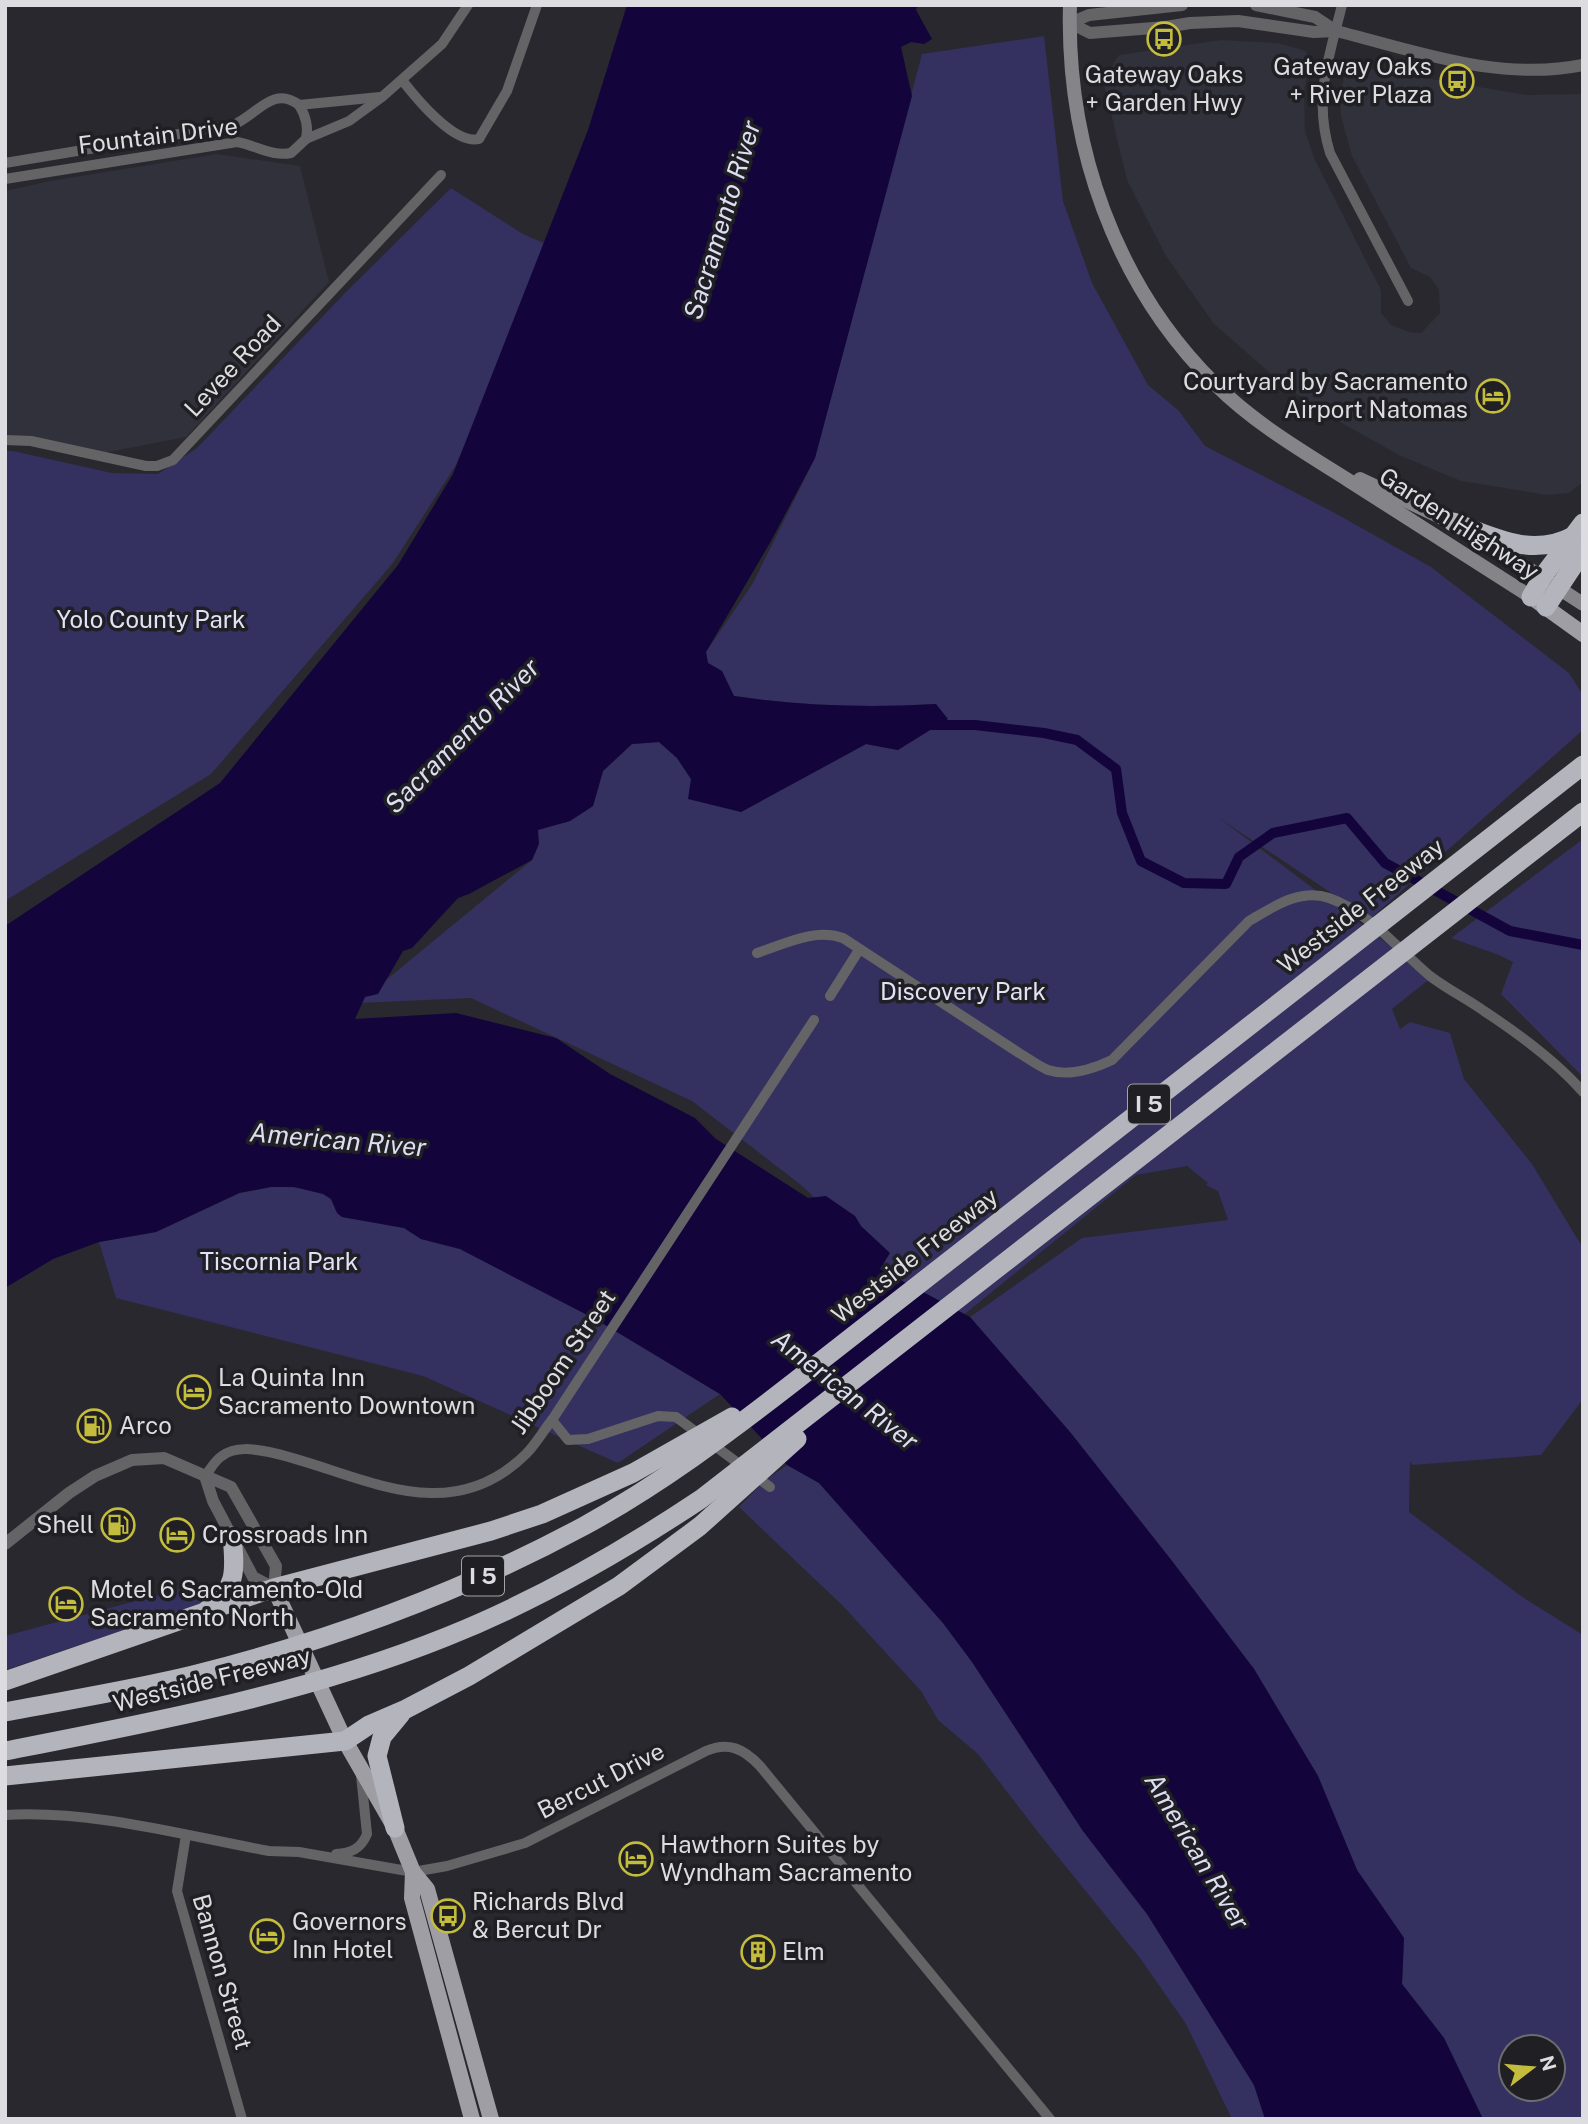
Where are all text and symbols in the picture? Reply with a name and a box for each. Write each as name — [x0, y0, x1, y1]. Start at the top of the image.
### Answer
bus stop icon: Gateway Oaks + Garden Hwy — [1145, 20, 1183, 58]
place label: Gateway Oaks + River Plaza — [1273, 52, 1432, 108]
place label: Gateway Oaks + Garden Hwy — [1085, 60, 1243, 116]
bus stop icon: Gateway Oaks + River Plaza — [1438, 62, 1476, 100]
street label: Fountain Drive — [76, 111, 239, 159]
water label: Sacramento River — [677, 117, 767, 323]
street label: Levee Road — [178, 309, 286, 422]
place label: Courtyard by Sacramento Airport Natomas — [1183, 367, 1468, 423]
hotel icon: Courtyard by Sacramento Airport Natomas — [1474, 377, 1512, 415]
street label: Garden Highway — [1375, 461, 1545, 585]
park label: Yolo County Park — [56, 605, 246, 633]
water label: Sacramento River — [378, 652, 546, 820]
street label: Westside Freeway — [1272, 832, 1449, 979]
park label: Discovery Park — [880, 977, 1046, 1005]
road number: I 5 — [1128, 1084, 1170, 1124]
water label: American River — [248, 1116, 428, 1163]
street label: Westside Freeway — [826, 1182, 1003, 1329]
park label: Tiscornia Park — [200, 1247, 358, 1275]
street label: Jibboom Street — [504, 1284, 621, 1439]
water label: American River — [766, 1323, 925, 1456]
place label: La Quinta Inn Sacramento Downtown — [218, 1363, 475, 1419]
hotel icon: La Quinta Inn Sacramento Downtown — [175, 1373, 213, 1411]
fuel station icon: Arco — [75, 1407, 113, 1445]
place label: Arco — [119, 1411, 172, 1439]
fuel station icon: Shell — [99, 1506, 137, 1544]
place label: Shell — [36, 1510, 94, 1538]
hotel icon: Crossroads Inn — [158, 1516, 196, 1554]
place label: Crossroads Inn — [202, 1520, 368, 1548]
road number: I 5 — [462, 1556, 504, 1596]
place label: Motel 6 Sacramento-Old Sacramento North — [90, 1575, 363, 1631]
hotel icon: Motel 6 Sacramento-Old Sacramento North — [47, 1585, 85, 1623]
street label: Westside Freeway — [110, 1641, 314, 1717]
street label: Bercut Drive — [532, 1736, 669, 1824]
water label: American River — [1139, 1767, 1256, 1935]
place label: Hawthorn Suites by Wyndham Sacramento — [660, 1830, 912, 1886]
hotel icon: Hawthorn Suites by Wyndham Sacramento — [617, 1840, 655, 1878]
place label: Richards Blvd & Bercut Dr — [472, 1887, 624, 1943]
street label: Bannon Street — [187, 1891, 259, 2053]
bus stop icon: Richards Blvd & Bercut Dr — [429, 1897, 467, 1935]
place label: Governors Inn Hotel — [292, 1907, 407, 1963]
hotel icon: Governors Inn Hotel — [248, 1917, 286, 1955]
building icon: Elm — [739, 1933, 777, 1971]
place label: Elm — [782, 1937, 825, 1965]
north arrow — [1497, 2033, 1567, 2103]
text: N — [1536, 2053, 1561, 2073]

